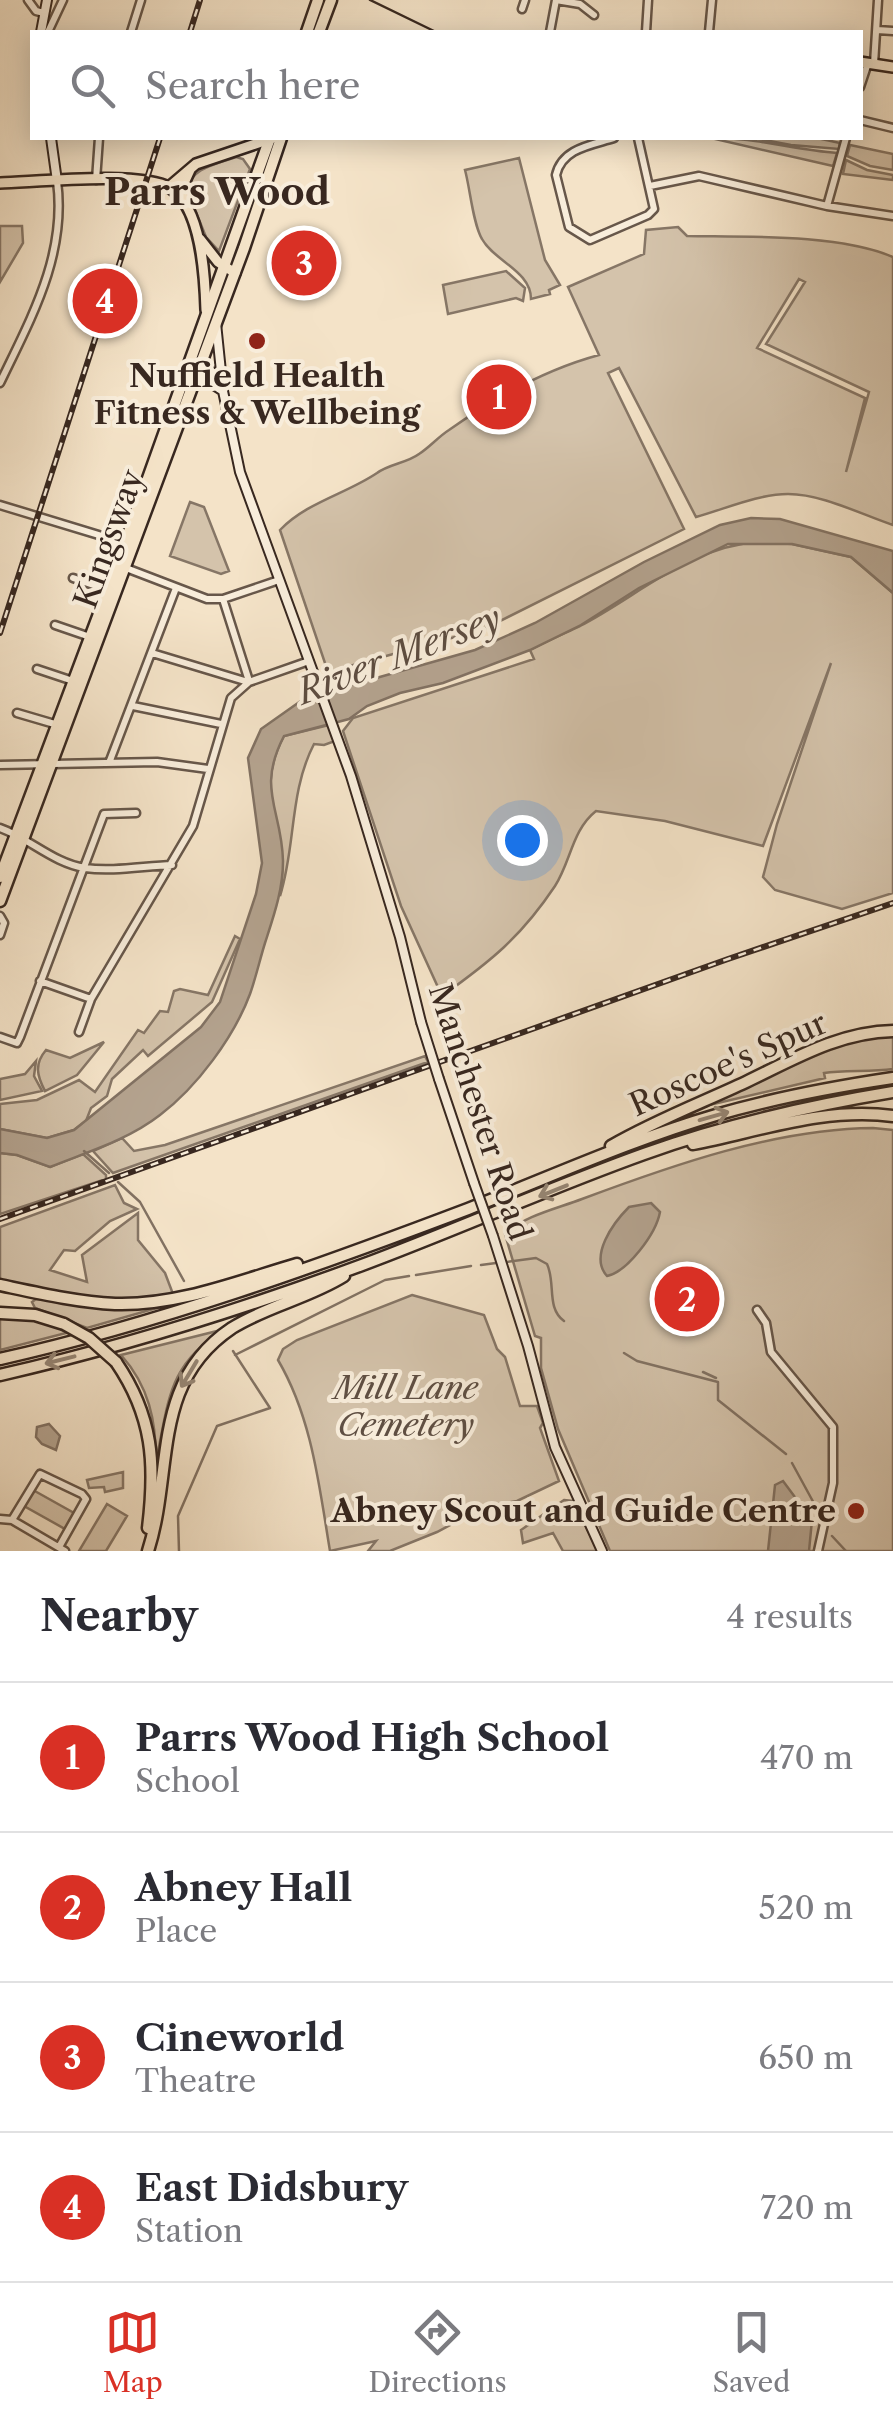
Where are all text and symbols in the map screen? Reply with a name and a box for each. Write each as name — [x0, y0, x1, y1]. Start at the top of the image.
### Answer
search box — [30, 30, 863, 140]
icon: search — [65, 58, 120, 113]
text: Search here — [145, 62, 360, 109]
district label: Parrs Wood — [104, 168, 330, 215]
pin: 3 — [272, 226, 336, 300]
pin: 4 — [72, 264, 138, 338]
marker: Nuffield Health Fitness & Wellbeing — [246, 330, 268, 352]
place label: Nuffield Health Fitness & Wellbeing — [94, 356, 421, 432]
pin: 1 — [466, 360, 532, 434]
street label: Kingsway — [65, 463, 152, 614]
water label: River Mersey — [288, 596, 507, 714]
your location — [497, 815, 548, 866]
street label: Manchester Road — [421, 979, 540, 1245]
street label: Roscoe's Spur — [623, 1002, 833, 1124]
one-way arrow — [698, 1106, 729, 1124]
one-way arrow — [538, 1183, 569, 1201]
pin: 2 — [654, 1262, 720, 1336]
one-way arrow — [45, 1352, 76, 1371]
one-way arrow — [179, 1359, 199, 1388]
park label: Mill Lane Cemetery — [330, 1368, 480, 1444]
place label: Abney Scout and Guide Centre — [330, 1491, 836, 1530]
marker: Abney Scout and Guide Centre — [845, 1500, 867, 1522]
text: Nearby — [40, 1590, 198, 1642]
text: 4 results — [727, 1597, 853, 1636]
text: Parrs Wood High School — [135, 1714, 609, 1761]
text: 1 — [65, 1738, 80, 1777]
text: 470 m — [760, 1738, 853, 1777]
text: School — [135, 1761, 240, 1800]
text: Abney Hall — [135, 1864, 352, 1911]
text: 2 — [63, 1888, 82, 1927]
text: 520 m — [759, 1888, 853, 1927]
text: Place — [135, 1911, 217, 1950]
text: Cineworld — [135, 2014, 344, 2061]
text: 3 — [63, 2038, 82, 2077]
text: 650 m — [758, 2038, 853, 2077]
text: Theatre — [135, 2061, 256, 2100]
text: East Didsbury — [135, 2164, 408, 2211]
text: 4 — [63, 2188, 82, 2227]
text: 720 m — [760, 2188, 853, 2227]
text: Station — [135, 2211, 243, 2250]
tab: Map — [103, 2305, 163, 2399]
tab: Directions — [368, 2305, 507, 2399]
tab: Saved — [712, 2305, 790, 2399]

